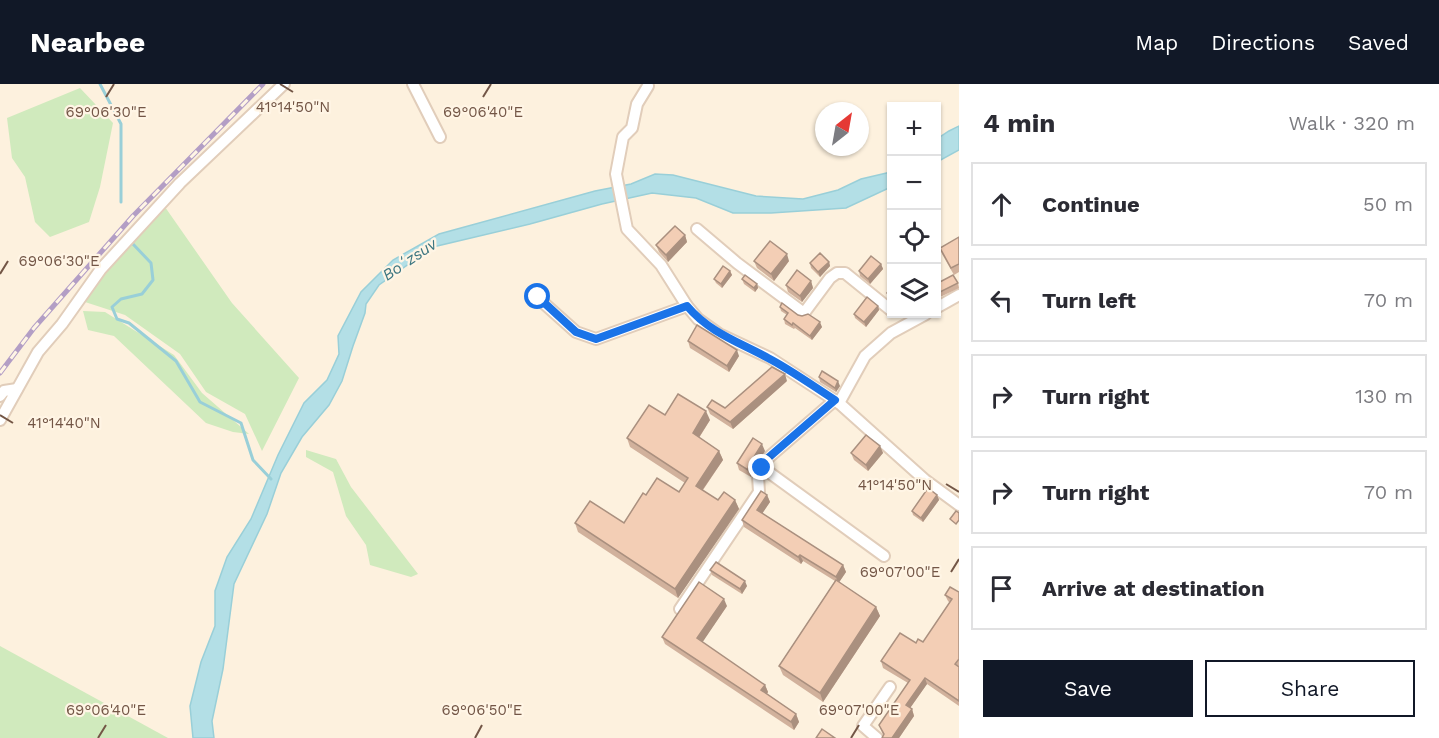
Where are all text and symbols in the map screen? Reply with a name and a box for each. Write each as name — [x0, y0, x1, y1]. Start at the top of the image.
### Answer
text: Nearbee — [30, 26, 145, 59]
text: Map — [1135, 30, 1178, 55]
text: Directions — [1211, 30, 1315, 55]
text: Saved — [1348, 30, 1409, 55]
text: 41°14'50"N — [256, 98, 330, 116]
north arrow — [815, 102, 869, 156]
map controls — [887, 102, 941, 318]
button: + — [887, 102, 941, 156]
text: 69°06'30"E — [66, 103, 146, 121]
text: 69°06'40"E — [443, 103, 523, 121]
text: 4 min — [983, 108, 1055, 138]
text: Walk · 320 m — [1288, 111, 1415, 135]
button: − — [887, 156, 941, 210]
icon: ahead — [985, 188, 1018, 221]
text: Continue — [1042, 192, 1140, 217]
text: 50 m — [1363, 192, 1413, 216]
button: locate — [887, 210, 941, 264]
water label: Boʻzsuv — [378, 234, 441, 284]
text: 69°06'30"E — [19, 252, 99, 270]
button: layers — [887, 264, 941, 318]
route start — [524, 283, 550, 309]
icon: left — [985, 284, 1018, 317]
text: Turn left — [1042, 288, 1136, 313]
text: 70 m — [1364, 288, 1413, 312]
icon: right — [985, 380, 1018, 413]
text: Turn right — [1042, 384, 1149, 409]
text: 130 m — [1355, 384, 1413, 408]
text: 41°14'40"N — [27, 414, 101, 432]
route end — [748, 454, 774, 480]
text: 41°14'50"N — [858, 476, 932, 494]
icon: right — [985, 476, 1018, 509]
text: Turn right — [1042, 480, 1149, 505]
text: 70 m — [1364, 480, 1413, 504]
text: 69°07'00"E — [860, 563, 940, 581]
icon: arrive — [985, 572, 1018, 605]
text: Arrive at destination — [1042, 576, 1265, 601]
button: Save — [983, 660, 1193, 717]
button: Share — [1205, 660, 1415, 717]
text: 69°06'40"E — [66, 701, 146, 719]
text: 69°06'50"E — [442, 701, 522, 719]
text: 69°07'00"E — [819, 701, 899, 719]

